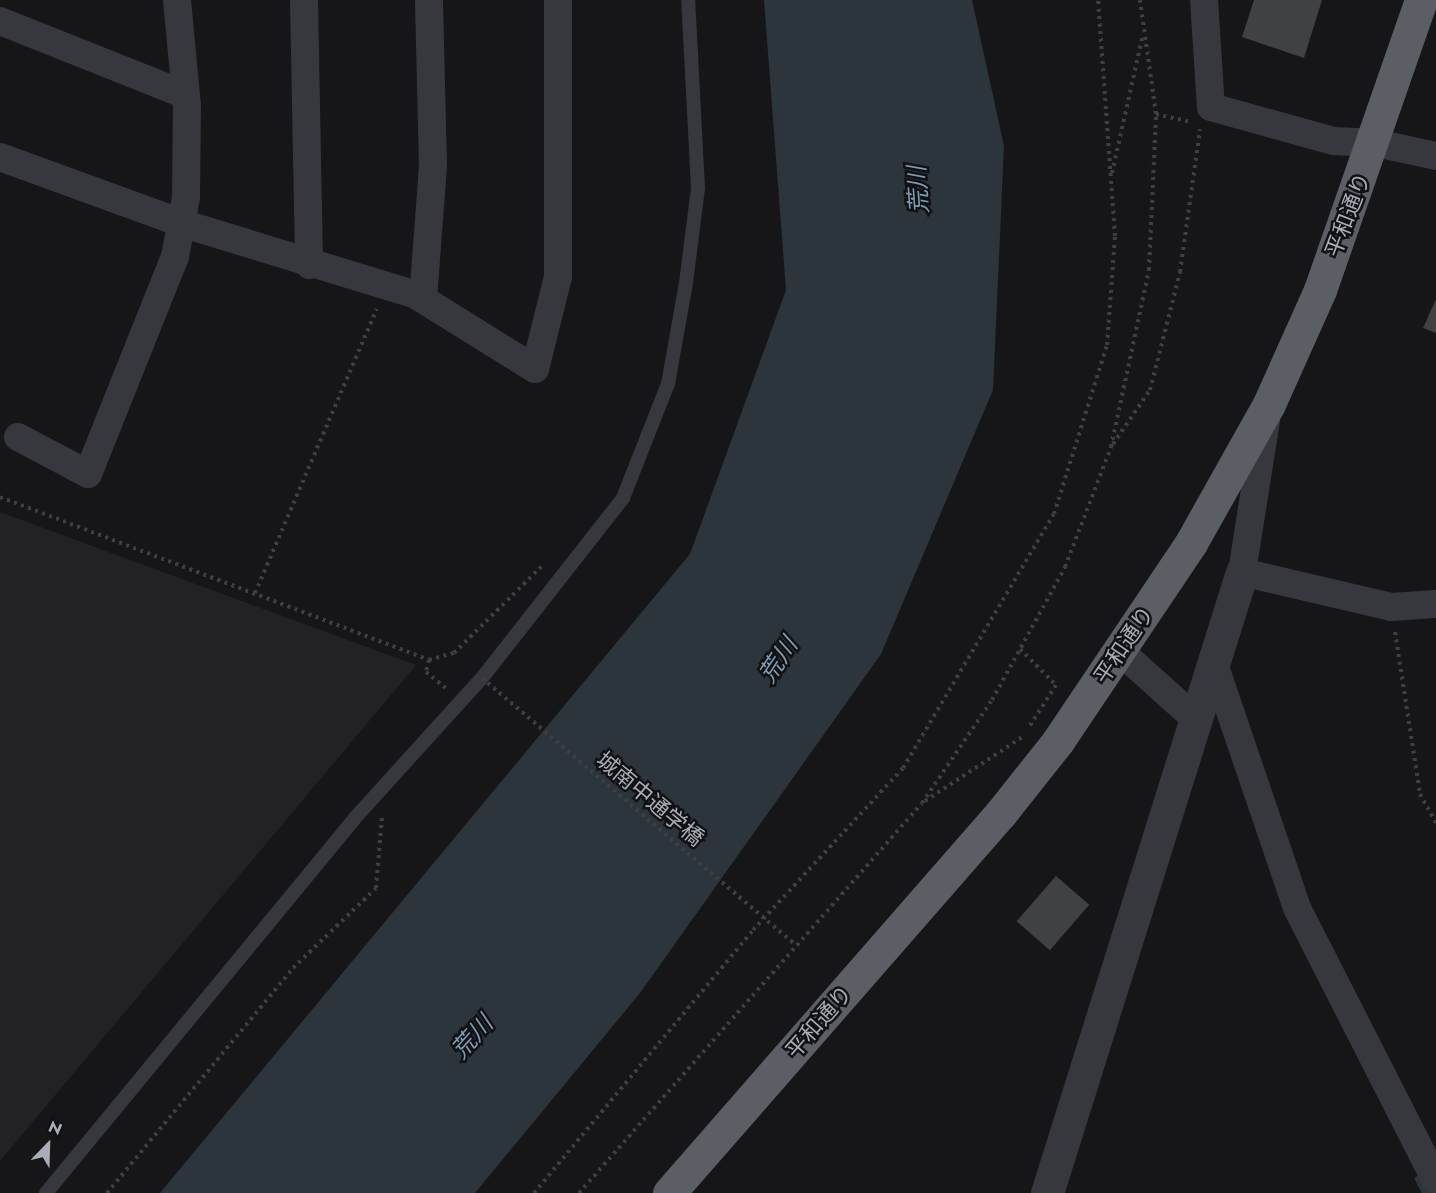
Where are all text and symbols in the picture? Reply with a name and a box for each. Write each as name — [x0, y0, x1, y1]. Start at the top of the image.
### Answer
water label: 荒川 — [902, 165, 934, 215]
street label: 平和通り — [1320, 169, 1376, 261]
street label: 平和通り — [1088, 601, 1160, 689]
water label: 荒川 — [753, 632, 803, 688]
street label: 城南中通学橋 — [591, 746, 709, 852]
street label: 平和通り — [780, 980, 858, 1064]
water label: 荒川 — [445, 1010, 499, 1064]
north arrow — [18, 1115, 78, 1175]
text: N — [45, 1115, 66, 1141]

